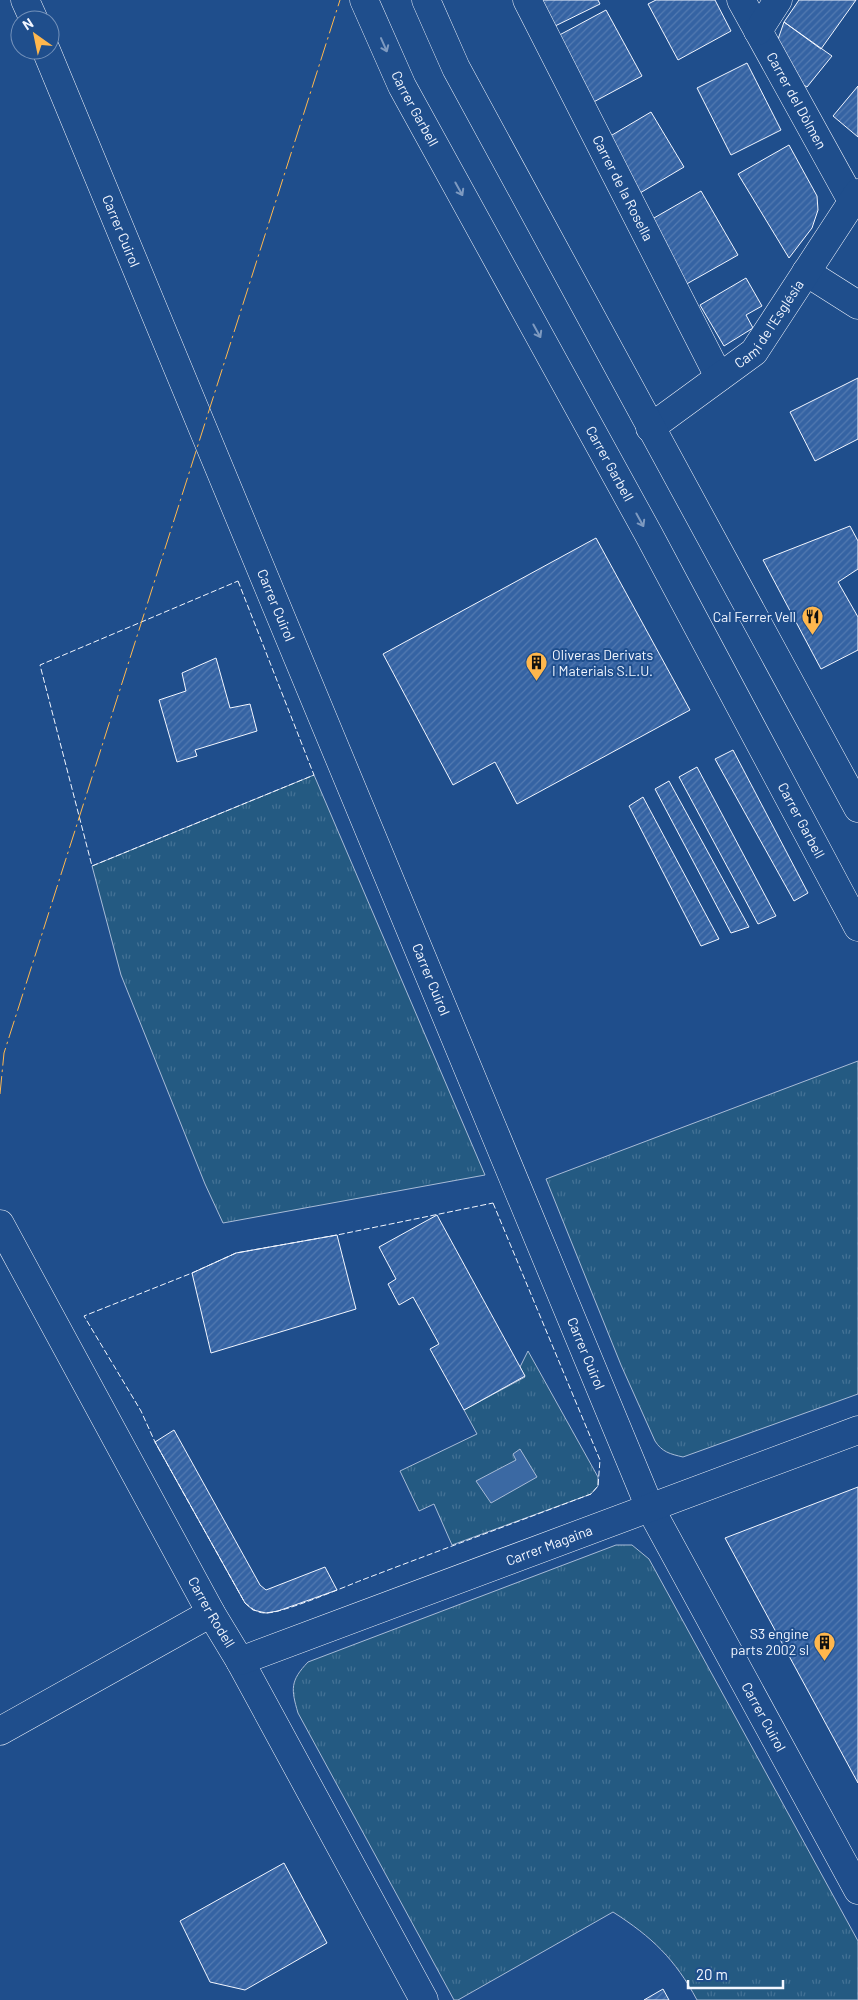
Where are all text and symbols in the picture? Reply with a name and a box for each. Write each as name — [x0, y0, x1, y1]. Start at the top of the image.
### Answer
north arrow — [10, 10, 60, 60]
text: N — [19, 14, 36, 33]
one-way arrow — [380, 37, 389, 52]
street label: Carrer del Dòlmen — [763, 49, 831, 152]
street label: Carrer Garbell — [388, 68, 442, 149]
street label: Carrer de la Rosella — [589, 132, 657, 243]
one-way arrow — [454, 181, 464, 195]
street label: Carrer Cuirol — [99, 192, 144, 270]
street label: Camí de l'Església — [731, 276, 807, 372]
one-way arrow — [532, 324, 542, 339]
street label: Carrer Garbell — [583, 423, 638, 504]
one-way arrow — [636, 512, 645, 527]
street label: Carrer Cuirol — [254, 566, 299, 644]
restaurant icon: Cal Ferrer Vell — [800, 605, 824, 636]
place label: Cal Ferrer Vell — [713, 608, 796, 625]
place label: Oliveras Derivats I Materials S.L.U. — [552, 646, 654, 679]
building icon: Oliveras Derivats I Materials S.L.U. — [524, 651, 548, 682]
street label: Carrer Garbell — [775, 779, 829, 861]
street label: Carrer Cuirol — [409, 941, 454, 1018]
street label: Carrer Cuirol — [564, 1315, 609, 1392]
street label: Carrer Magaina — [503, 1521, 595, 1569]
street label: Carrer Rodell — [185, 1574, 239, 1650]
place label: S3 engine parts 2002 sl — [731, 1625, 809, 1658]
building icon: S3 engine parts 2002 sl — [813, 1630, 837, 1661]
street label: Carrer Cuirol — [738, 1679, 790, 1754]
scale bar — [688, 1958, 783, 1990]
text: 20 m — [696, 1965, 728, 1983]

